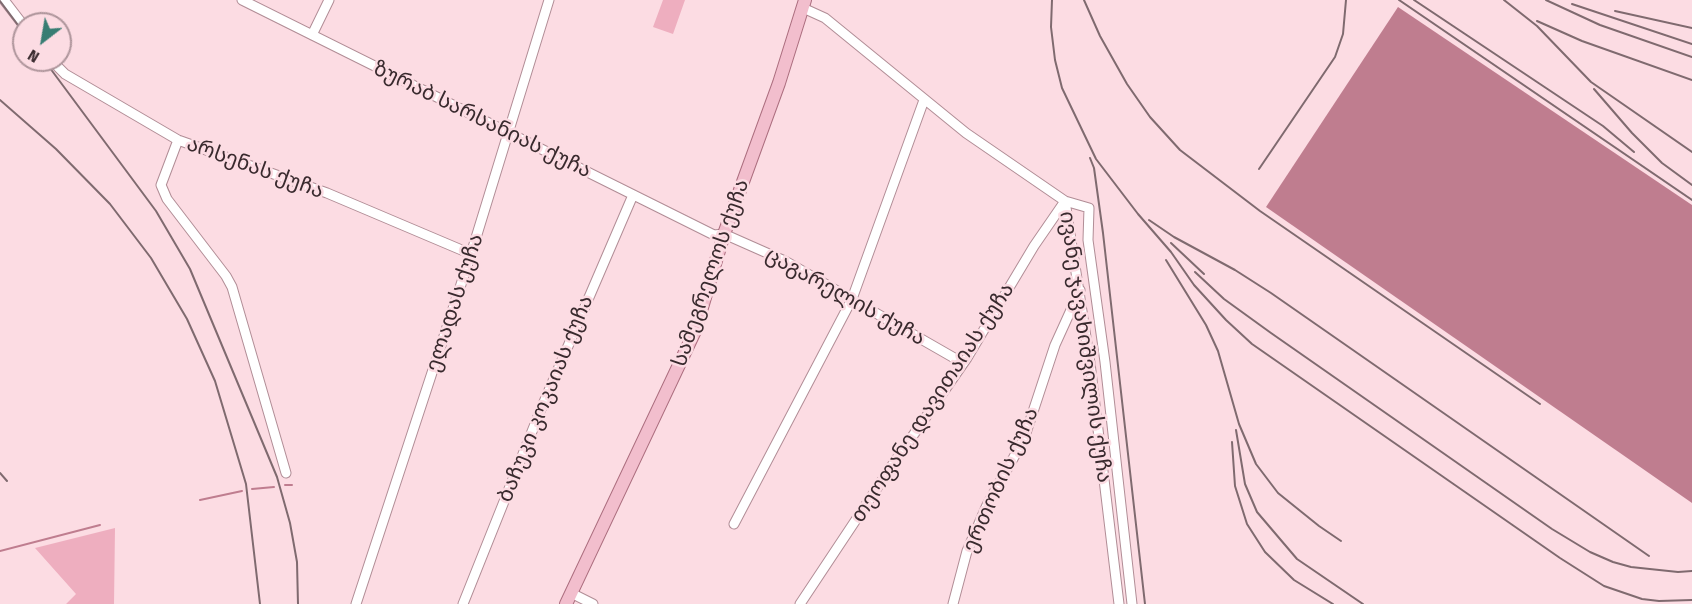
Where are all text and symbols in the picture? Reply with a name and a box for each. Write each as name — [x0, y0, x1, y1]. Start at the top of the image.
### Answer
north arrow — [12, 12, 72, 72]
text: N — [24, 46, 43, 67]
street label: ზურაბ სარსანიას ქუჩა — [369, 56, 595, 184]
street label: არსენას ქუჩა — [183, 132, 327, 204]
street label: სამეგრელოს ქუჩა — [667, 176, 755, 370]
street label: ივანე ჯავახიშვილის ქუჩა — [1053, 210, 1117, 484]
street label: ელადას ქუჩა — [421, 231, 489, 375]
street label: ცაგარელის ქუჩა — [761, 243, 929, 351]
street label: თეოფანე დავითაიას ქუჩა — [846, 279, 1020, 527]
street label: ბაჩუკი კოკაიას ქუჩა — [493, 292, 599, 506]
street label: ერთობის ქუჩა — [958, 404, 1044, 556]

